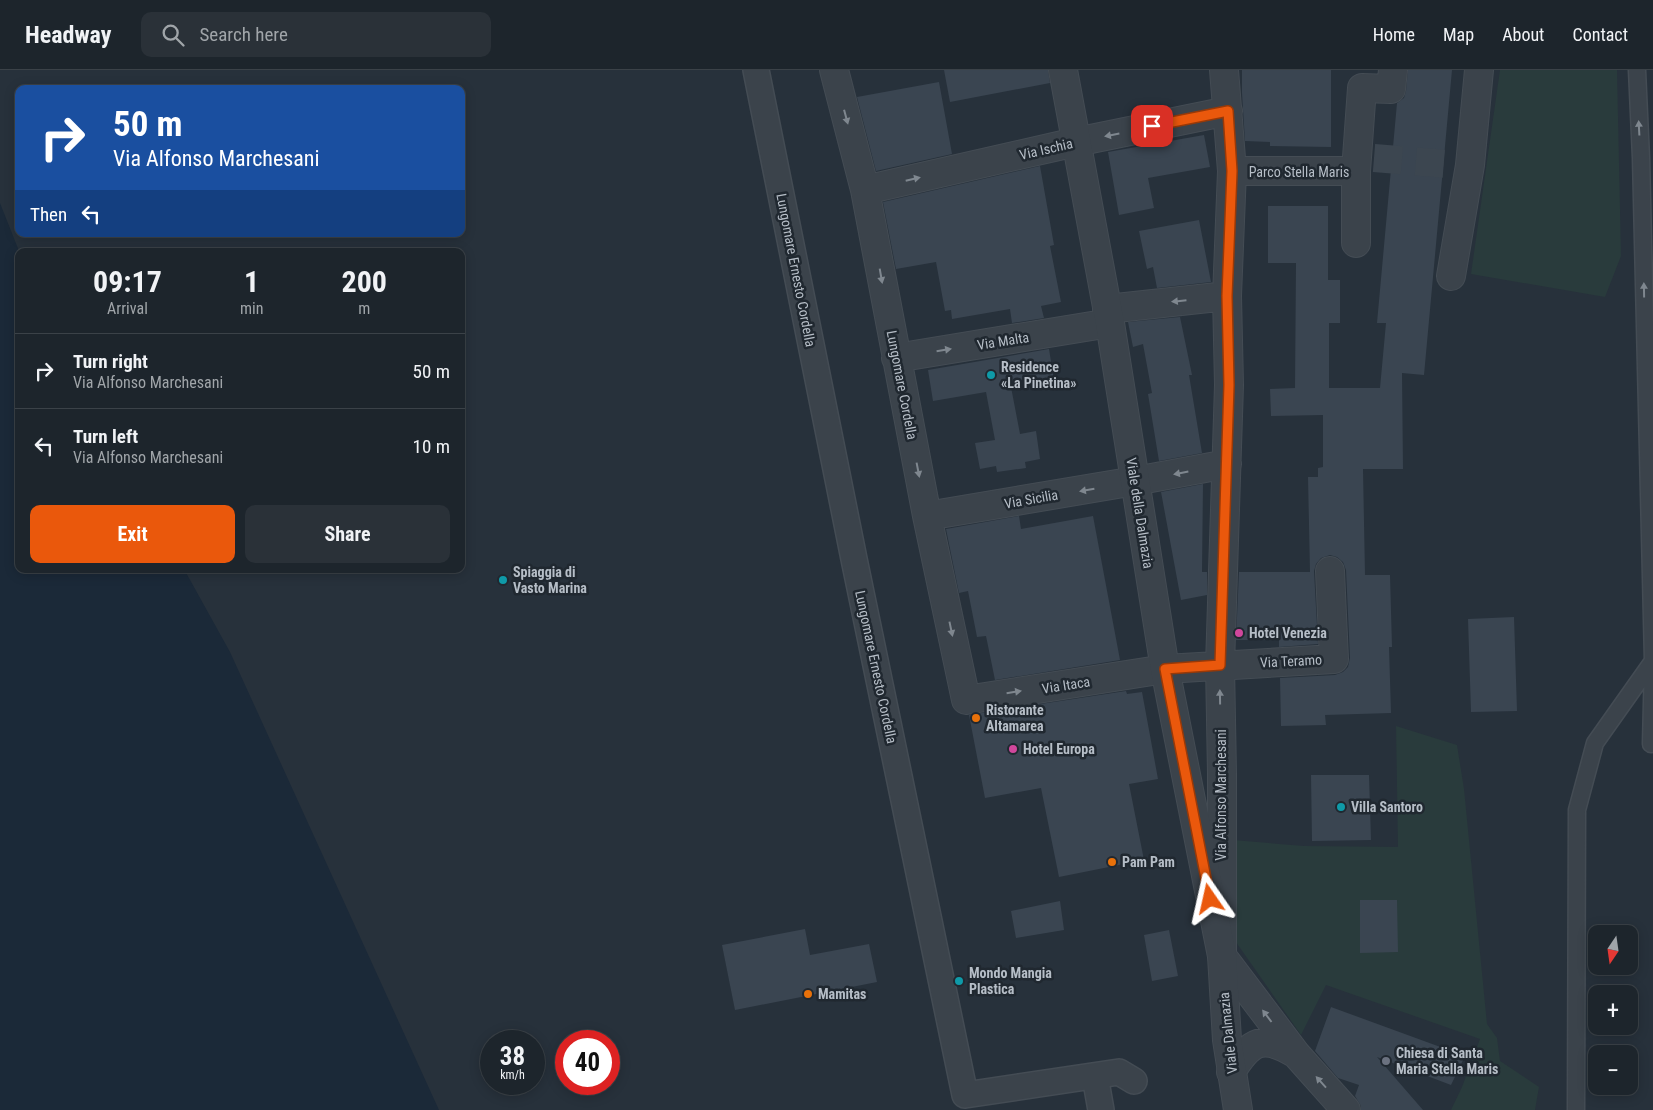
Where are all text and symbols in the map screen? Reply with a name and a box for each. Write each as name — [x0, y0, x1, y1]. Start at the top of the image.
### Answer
search box — [141, 12, 491, 57]
text: Headway — [25, 21, 111, 49]
icon: search — [159, 21, 187, 49]
text: Search here — [199, 23, 288, 46]
text: Home — [1373, 24, 1415, 45]
text: Map — [1443, 24, 1474, 45]
text: About — [1502, 24, 1544, 45]
text: Contact — [1572, 24, 1628, 45]
text: 50 m — [113, 104, 182, 145]
icon: right — [30, 105, 95, 170]
pin — [1131, 105, 1173, 147]
one-way arrow — [843, 110, 851, 125]
icon: arrive — [1138, 112, 1166, 140]
one-way arrow — [1635, 120, 1643, 136]
one-way arrow — [1103, 131, 1119, 139]
street label: Via Ischia — [1018, 135, 1074, 163]
text: Via Alfonso Marchesani — [113, 146, 320, 171]
street label: Parco Stella Maris — [1249, 164, 1349, 180]
one-way arrow — [905, 175, 920, 183]
street label: Lungomare Ernesto Cordella — [773, 192, 819, 348]
icon: left — [77, 200, 105, 228]
text: Then — [30, 203, 67, 226]
text: 09:17 — [93, 264, 162, 299]
text: 1 — [244, 264, 259, 299]
text: 200 — [341, 264, 387, 299]
one-way arrow — [877, 268, 885, 283]
one-way arrow — [1640, 282, 1648, 298]
one-way arrow — [1171, 297, 1187, 305]
text: Arrival — [107, 299, 148, 318]
text: min — [240, 299, 263, 318]
text: m — [358, 299, 370, 318]
street label: Lungomare Cordella — [884, 329, 920, 441]
street label: Via Malta — [976, 329, 1030, 353]
one-way arrow — [937, 346, 953, 354]
text: Turn right — [73, 350, 148, 373]
icon: right — [30, 357, 58, 385]
place label: Residence «La Pinetina» — [1001, 359, 1076, 391]
text: 50 m — [413, 360, 450, 383]
marker: Residence «La Pinetina» — [985, 369, 997, 381]
text: Via Alfonso Marchesani — [73, 373, 223, 392]
text: Turn left — [73, 425, 138, 448]
icon: left — [30, 432, 58, 460]
text: 10 m — [413, 435, 450, 458]
text: Via Alfonso Marchesani — [73, 448, 223, 467]
street label: Viale della Dalmazia — [1123, 457, 1157, 569]
one-way arrow — [914, 462, 922, 477]
one-way arrow — [1172, 469, 1188, 477]
street label: Via Sicilia — [1003, 486, 1059, 512]
one-way arrow — [1078, 486, 1094, 494]
button: Exit — [30, 505, 235, 563]
button: Share — [245, 505, 450, 563]
place label: Spiaggia di Vasto Marina — [513, 564, 587, 596]
marker: Spiaggia di Vasto Marina — [497, 574, 509, 586]
street label: Lungomare Ernesto Cordella — [852, 589, 900, 745]
one-way arrow — [947, 621, 955, 636]
place label: Hotel Venezia — [1249, 625, 1327, 641]
marker: Hotel Venezia — [1233, 627, 1245, 639]
street label: Via Teramo — [1260, 651, 1322, 671]
street label: Via Itaca — [1041, 673, 1091, 697]
one-way arrow — [1007, 688, 1023, 696]
one-way arrow — [1216, 689, 1224, 705]
place label: Ristorante Altamarea — [986, 702, 1044, 734]
marker: Ristorante Altamarea — [970, 712, 982, 724]
street label: Via Alfonso Marchesani — [1213, 729, 1229, 861]
place label: Hotel Europa — [1023, 741, 1095, 757]
marker: Hotel Europa — [1007, 743, 1019, 755]
place label: Villa Santoro — [1351, 799, 1423, 815]
marker: Villa Santoro — [1335, 801, 1347, 813]
place label: Pam Pam — [1122, 854, 1175, 870]
marker: Pam Pam — [1106, 856, 1118, 868]
position arrow — [1183, 872, 1235, 924]
north arrow — [1588, 925, 1638, 975]
map controls — [1588, 925, 1638, 1095]
place label: Mondo Mangia Plastica — [969, 965, 1052, 997]
marker: Mondo Mangia Plastica — [953, 975, 965, 987]
button: + — [1588, 985, 1638, 1035]
place label: Mamitas — [818, 986, 866, 1002]
marker: Mamitas — [802, 988, 814, 1000]
street label: Viale Dalmazia — [1216, 991, 1240, 1075]
one-way arrow — [1262, 1009, 1272, 1023]
speed limit sign: 40 — [555, 1030, 620, 1095]
text: 38 — [500, 1042, 525, 1071]
place label: Chiesa di Santa Maria Stella Maris — [1396, 1045, 1498, 1077]
button: − — [1588, 1045, 1638, 1095]
marker: Chiesa di Santa Maria Stella Maris — [1380, 1055, 1392, 1067]
text: km/h — [500, 1068, 525, 1082]
one-way arrow — [1315, 1077, 1327, 1089]

